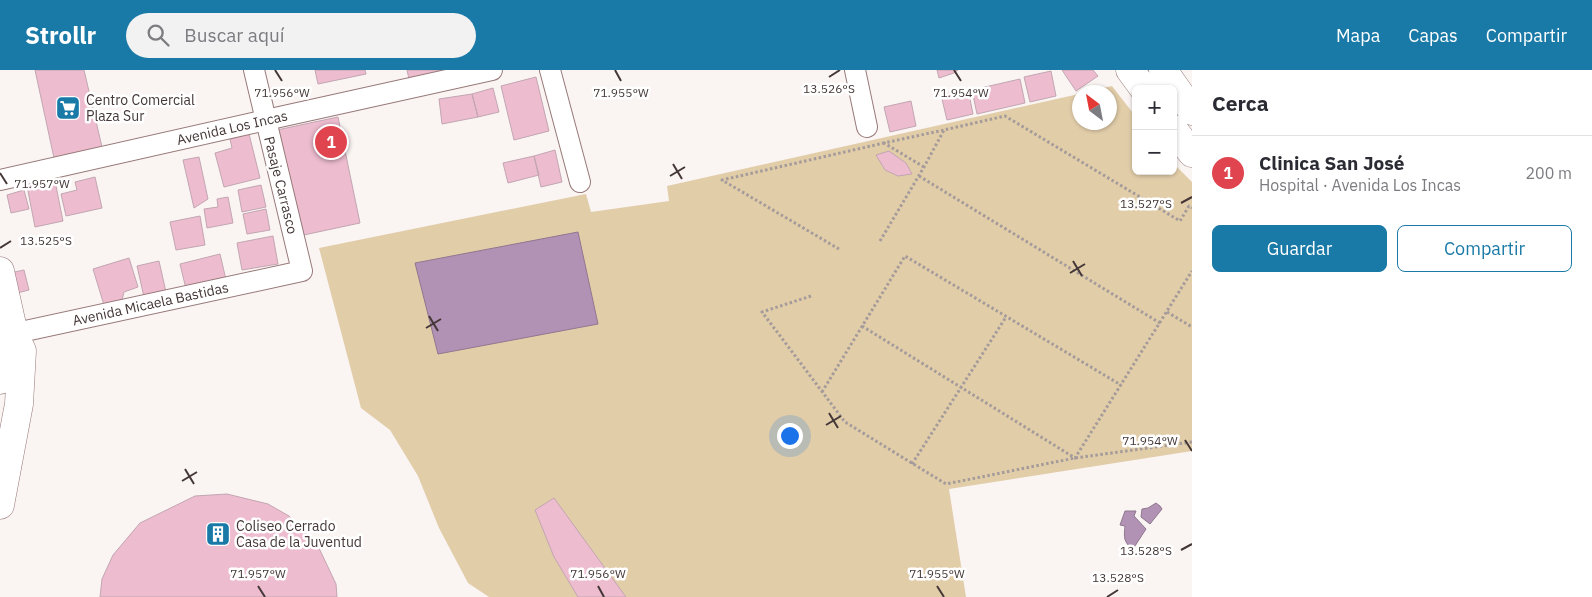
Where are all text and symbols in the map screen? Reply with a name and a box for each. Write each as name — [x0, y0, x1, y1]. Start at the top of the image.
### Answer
search box — [126, 13, 476, 58]
text: Strollr — [25, 19, 96, 51]
icon: search — [144, 21, 172, 49]
text: Buscar aquí — [184, 23, 285, 47]
text: Mapa — [1336, 24, 1380, 47]
text: Capas — [1408, 24, 1458, 47]
text: Compartir — [1486, 24, 1567, 47]
text: 13.526°S — [803, 81, 855, 96]
text: 71.956°W — [254, 85, 310, 100]
text: 71.955°W — [593, 85, 649, 100]
text: 71.954°W — [933, 85, 989, 100]
north arrow — [1072, 85, 1117, 130]
map controls — [1132, 85, 1177, 175]
button: + — [1132, 85, 1177, 130]
text: Cerca — [1212, 89, 1269, 117]
place label: Centro Comercial Plaza Sur — [86, 91, 195, 125]
supermarket icon: Centro Comercial Plaza Sur — [55, 95, 81, 121]
street label: Avenida Los Incas — [175, 106, 290, 149]
pin: 1 — [315, 123, 347, 161]
button: − — [1132, 130, 1177, 175]
street label: Pasaje Carrasco — [260, 134, 302, 236]
text: Clinica San José — [1259, 151, 1405, 175]
text: 1 — [1223, 163, 1233, 183]
text: 200 m — [1525, 163, 1572, 183]
text: Hospital · Avenida Los Incas — [1259, 175, 1461, 195]
text: 71.957°W — [14, 176, 70, 191]
text: 13.527°S — [1120, 196, 1172, 211]
button: Guardar — [1212, 225, 1387, 272]
button: Compartir — [1397, 225, 1572, 272]
text: 13.525°S — [20, 233, 72, 248]
street label: Avenida Micaela Bastidas — [71, 278, 231, 329]
your location — [777, 423, 803, 449]
text: 71.954°W — [1122, 433, 1178, 448]
place label: Coliseo Cerrado Casa de la Juventud — [236, 517, 362, 551]
building icon: Coliseo Cerrado Casa de la Juventud — [205, 521, 231, 547]
text: 13.528°S — [1120, 543, 1172, 558]
text: 71.957°W — [230, 566, 286, 581]
text: 71.956°W — [570, 566, 626, 581]
text: 71.955°W — [909, 566, 965, 581]
text: 13.528°S — [1092, 570, 1144, 585]

